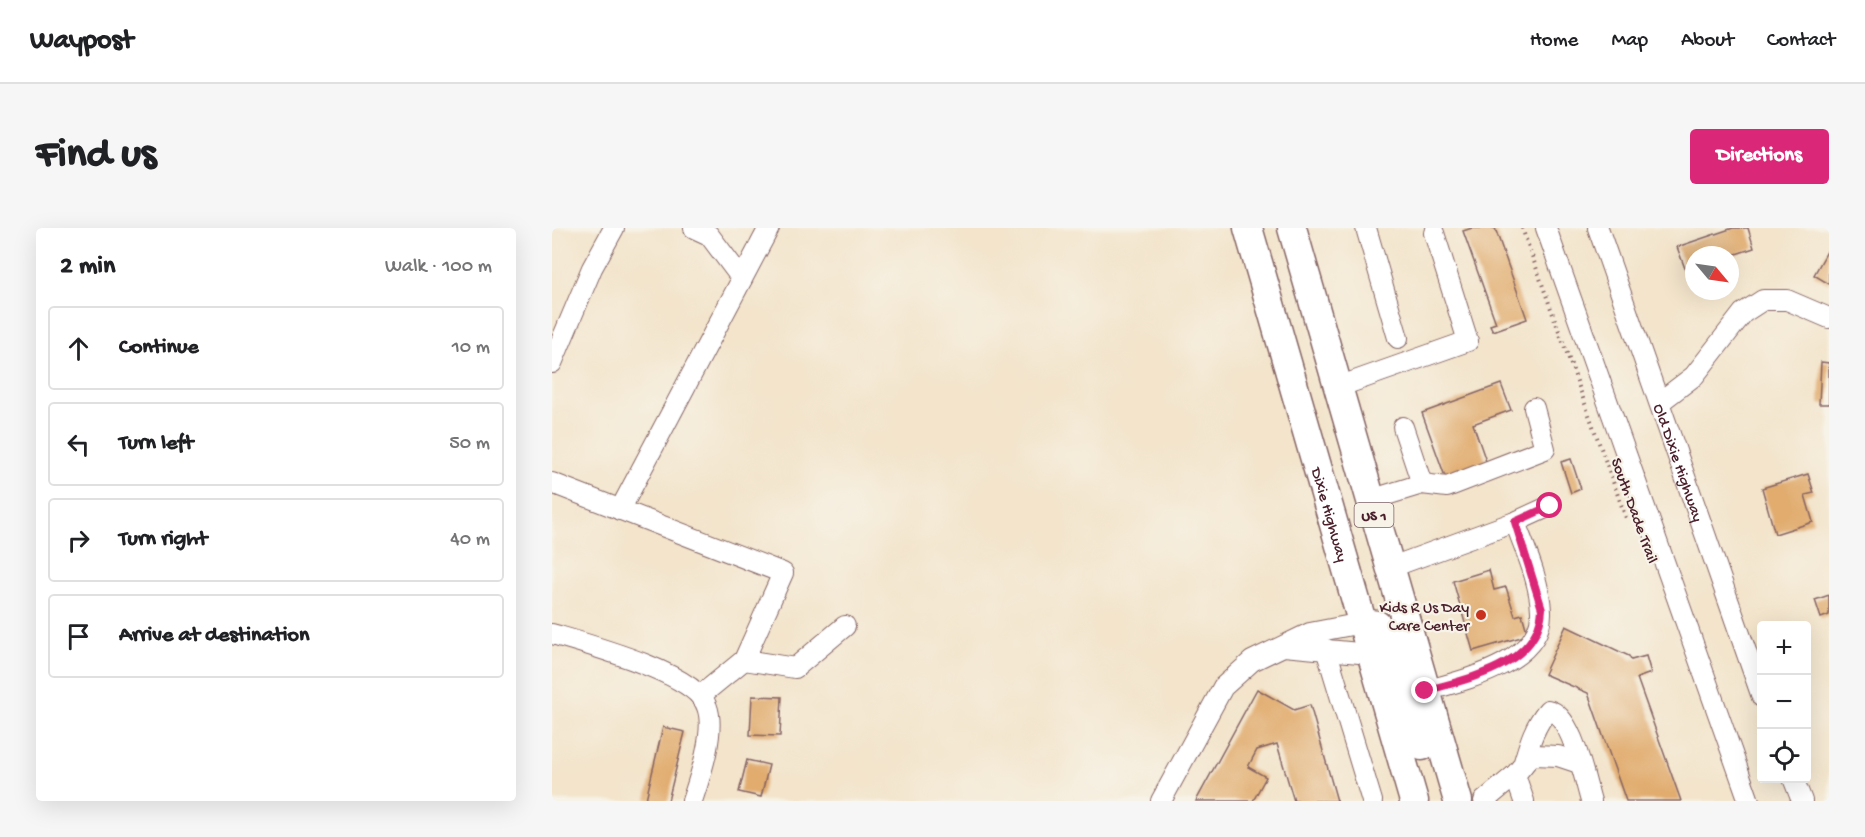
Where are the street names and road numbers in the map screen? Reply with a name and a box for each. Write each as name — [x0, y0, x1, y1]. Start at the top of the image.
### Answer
street label: Old Dixie Highway — [1647, 402, 1706, 525]
street label: South Dade Trail — [1605, 456, 1661, 566]
street label: Dixie Highway — [1305, 465, 1350, 565]
road number: US 1 — [1354, 503, 1394, 527]

